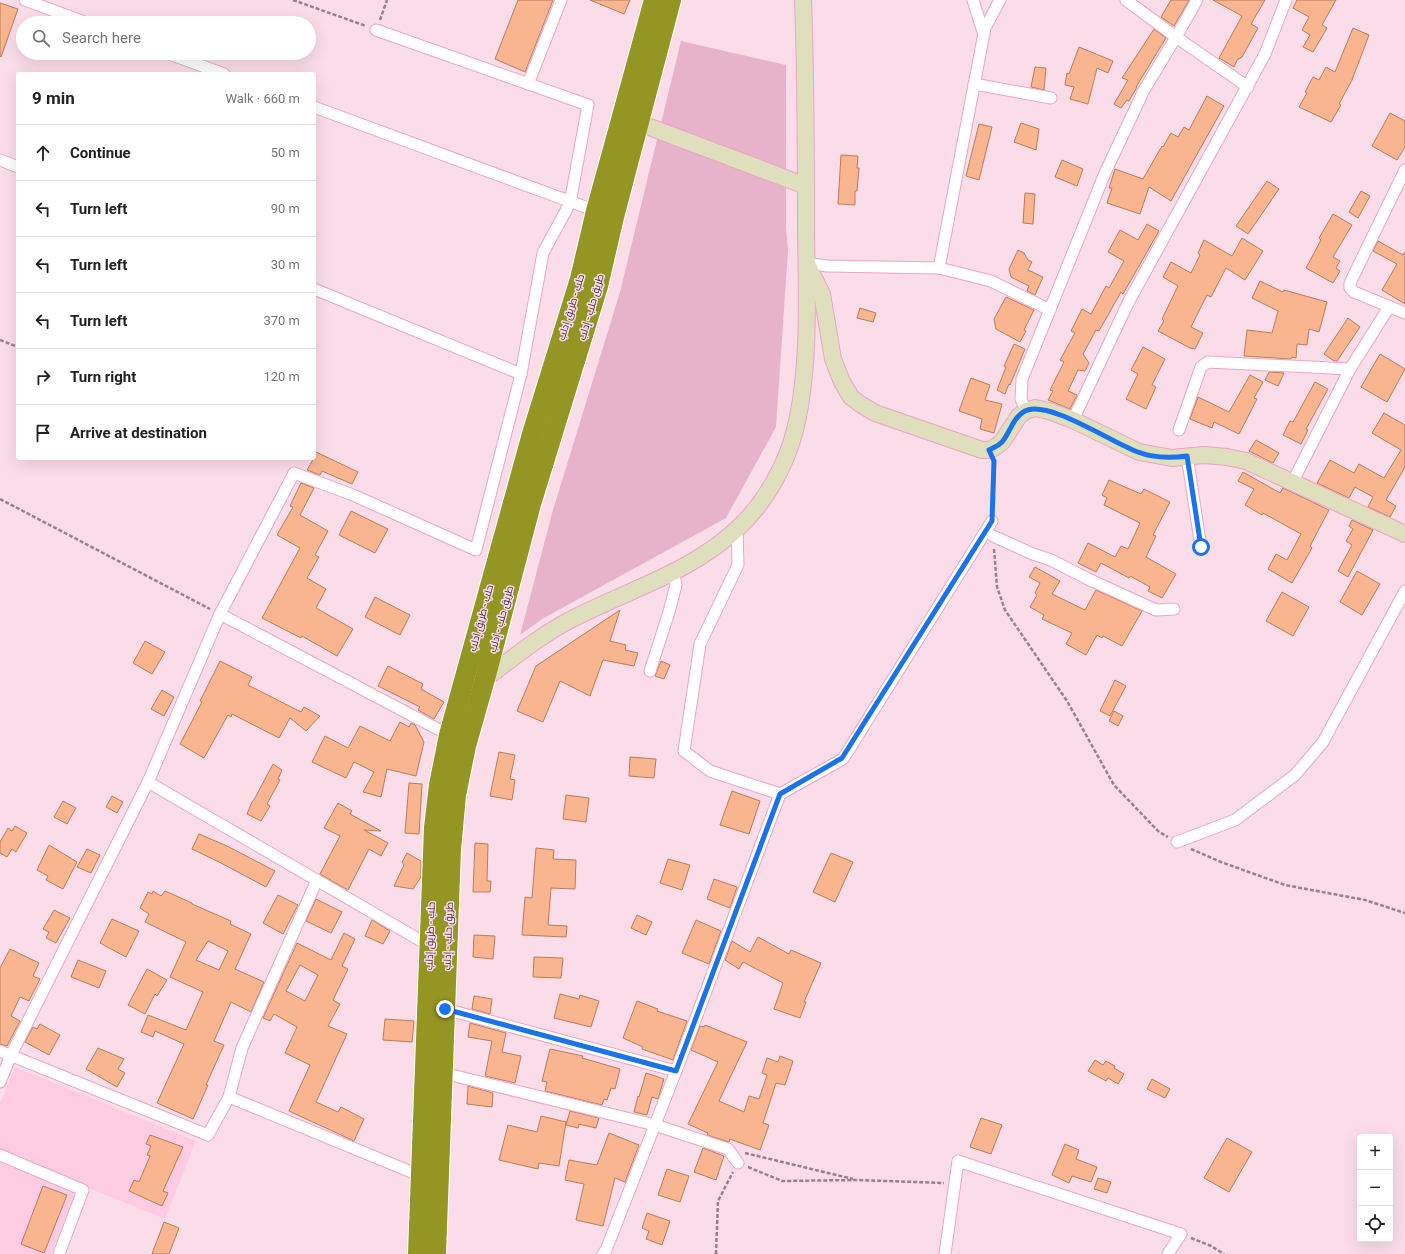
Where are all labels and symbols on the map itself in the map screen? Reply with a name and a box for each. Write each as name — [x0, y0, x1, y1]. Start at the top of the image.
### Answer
street label: حلب - طريق إدلب — [556, 273, 587, 342]
street label: طريق حلب - إدلب — [576, 273, 607, 342]
route start — [1192, 538, 1210, 556]
street label: حلب - طريق إدلب — [467, 584, 496, 653]
street label: طريق حلب - إدلب — [487, 585, 516, 654]
street label: حلب - طريق إدلب — [423, 902, 438, 970]
street label: طريق حلب - إدلب — [441, 902, 456, 970]
route end — [436, 1000, 454, 1018]

